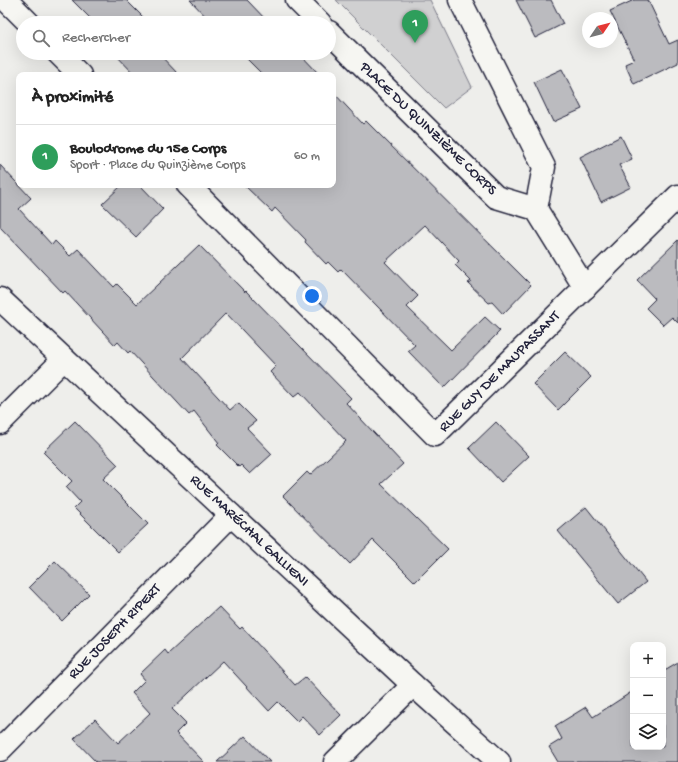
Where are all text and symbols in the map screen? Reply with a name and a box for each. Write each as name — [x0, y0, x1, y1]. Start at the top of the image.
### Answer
pin: 1 — [402, 10, 428, 43]
north arrow — [582, 12, 618, 48]
search box — [16, 16, 336, 60]
icon: search — [30, 27, 52, 49]
text: Rechercher — [62, 29, 130, 47]
street label: PLACE DU QUINZIÈME CORPS — [355, 58, 500, 199]
text: À proximité — [32, 88, 113, 108]
text: Boulodrome du 15e Corps — [70, 140, 226, 158]
text: 1 — [42, 149, 48, 164]
text: 60 m — [294, 149, 320, 164]
text: Sport · Place du Quinzième Corps — [70, 158, 245, 173]
your location — [302, 286, 322, 306]
street label: RUE GUY DE MAUPASSANT — [436, 307, 565, 436]
street label: RUE MARÉCHAL GALLIENI — [186, 471, 312, 591]
street label: RUE JOSEPH RIPERT — [65, 580, 166, 684]
map controls — [630, 642, 666, 750]
button: + — [630, 642, 666, 678]
button: − — [630, 678, 666, 714]
button: layers — [630, 714, 666, 750]

